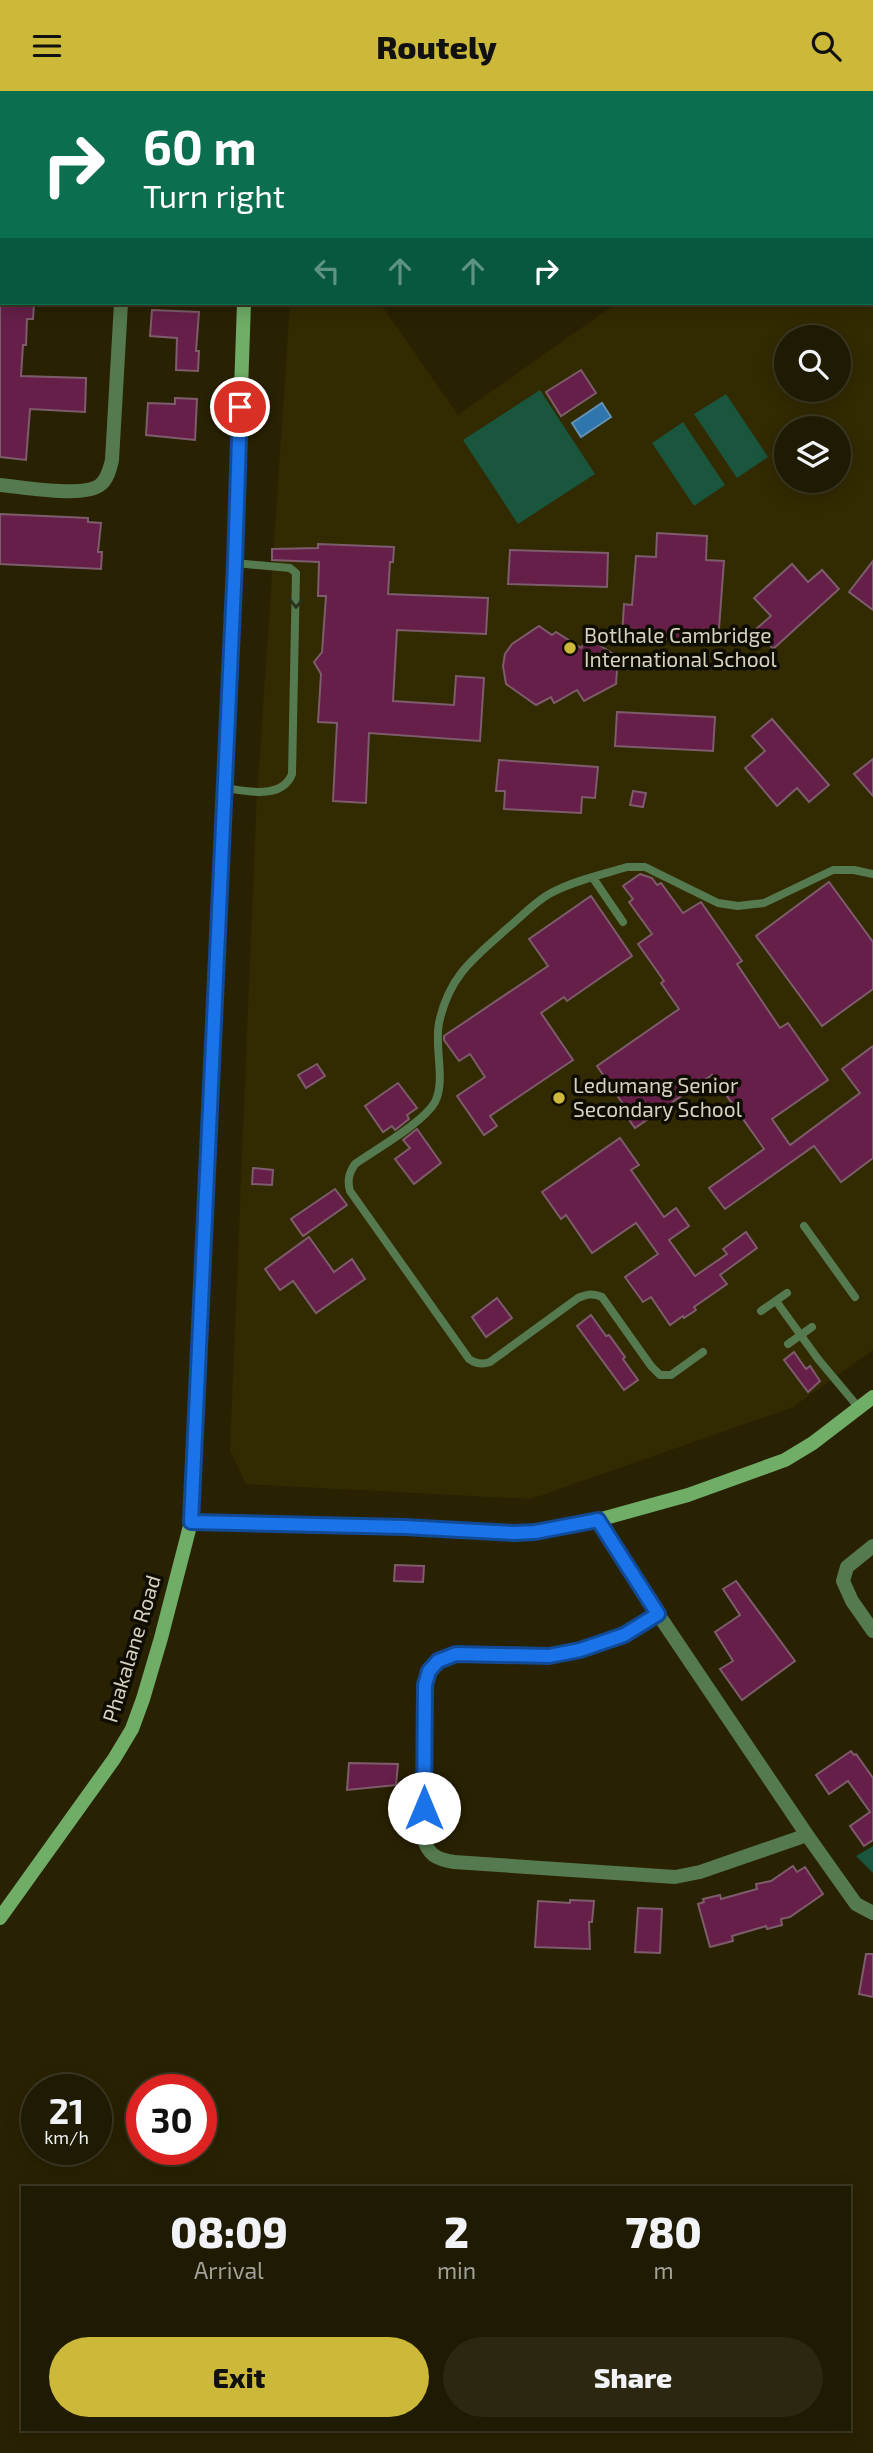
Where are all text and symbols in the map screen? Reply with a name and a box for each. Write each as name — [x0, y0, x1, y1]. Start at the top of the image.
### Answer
icon: menu — [28, 27, 66, 65]
text: Routely — [376, 27, 497, 65]
icon: search — [807, 27, 845, 65]
text: 60 m — [143, 116, 257, 175]
icon: right — [28, 119, 119, 210]
text: Turn right — [143, 176, 285, 214]
icon: left — [308, 252, 346, 290]
icon: ahead — [381, 252, 419, 290]
icon: ahead — [454, 252, 492, 290]
icon: right — [527, 252, 565, 290]
map controls — [774, 325, 851, 493]
button: search — [774, 325, 851, 402]
pin — [210, 377, 270, 437]
icon: arrive — [221, 388, 259, 426]
button: layers — [774, 416, 851, 493]
one-way arrow — [288, 598, 304, 609]
place label: Botlhale Cambridge International School — [584, 622, 778, 671]
marker: Botlhale Cambridge International School — [562, 640, 578, 656]
place label: Ledumang Senior Secondary School — [573, 1072, 743, 1121]
marker: Ledumang Senior Secondary School — [551, 1090, 567, 1106]
street label: Phakalane Road — [96, 1572, 165, 1725]
position arrow — [387, 1771, 461, 1845]
speed limit sign: 30 — [126, 2074, 217, 2165]
text: 21 — [49, 2089, 84, 2131]
text: km/h — [44, 2126, 89, 2148]
text: 08:09 — [170, 2206, 288, 2256]
text: 2 — [444, 2206, 469, 2256]
text: 780 — [625, 2206, 702, 2256]
text: Arrival — [194, 2256, 264, 2284]
text: min — [437, 2256, 476, 2284]
text: m — [653, 2256, 674, 2284]
button: Exit — [49, 2337, 429, 2417]
button: Share — [443, 2337, 823, 2417]

